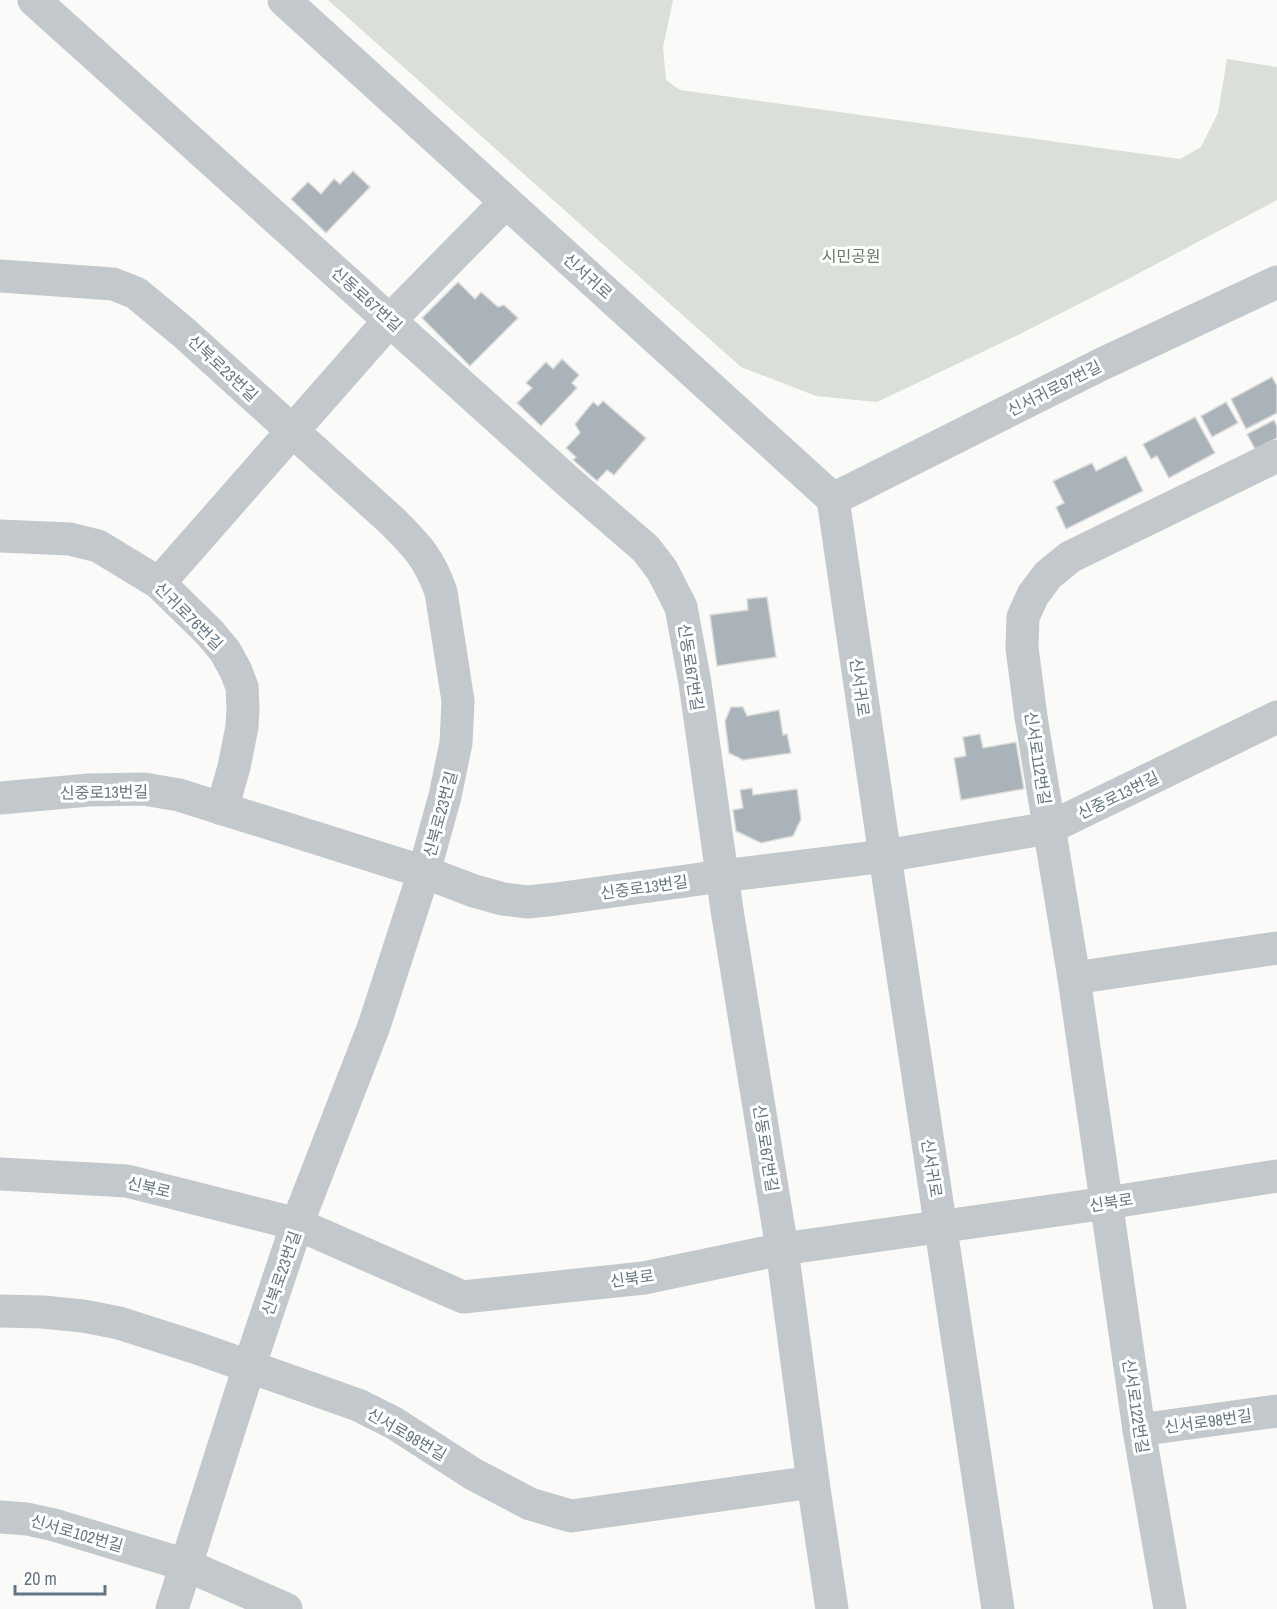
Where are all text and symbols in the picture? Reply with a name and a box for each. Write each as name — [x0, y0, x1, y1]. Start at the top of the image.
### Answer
park label: 시민공원 — [822, 245, 880, 267]
street label: 신서귀로 — [559, 248, 617, 304]
street label: 신동로67번길 — [327, 261, 407, 337]
street label: 신북로23번길 — [183, 330, 263, 406]
street label: 신서귀로97번길 — [1003, 355, 1105, 421]
street label: 신귀로76번길 — [150, 577, 228, 655]
street label: 신동로67번길 — [673, 622, 709, 712]
street label: 신서귀로 — [845, 656, 875, 718]
street label: 신서로112번길 — [1020, 710, 1056, 806]
street label: 신중로13번길 — [1074, 766, 1162, 824]
street label: 신북로23번길 — [418, 769, 462, 859]
street label: 신중로13번길 — [60, 780, 148, 804]
street label: 신중로13번길 — [599, 870, 689, 904]
street label: 신동로67번길 — [748, 1103, 784, 1193]
street label: 신서귀로 — [917, 1137, 948, 1199]
street label: 신북로 — [125, 1171, 173, 1203]
street label: 신북로 — [1087, 1188, 1135, 1216]
street label: 신북로23번길 — [256, 1228, 306, 1318]
street label: 신북로 — [609, 1264, 656, 1292]
street label: 신서로122번길 — [1118, 1357, 1154, 1455]
street label: 신서로98번길 — [363, 1402, 451, 1466]
street label: 신서로98번길 — [1163, 1404, 1253, 1438]
street label: 신서로102번길 — [28, 1509, 126, 1557]
scale bar — [15, 1558, 105, 1596]
text: 20 m — [24, 1566, 57, 1591]

